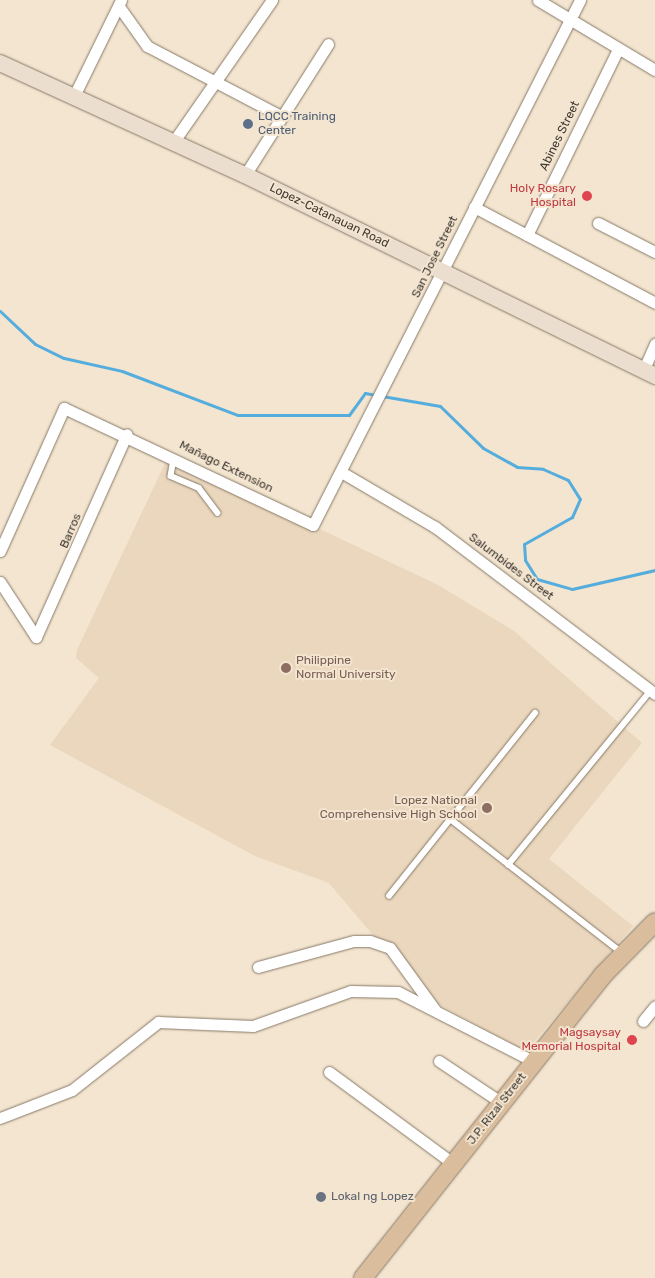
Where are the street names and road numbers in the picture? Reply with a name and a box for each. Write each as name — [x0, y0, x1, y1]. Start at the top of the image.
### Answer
street label: Abines Street — [537, 99, 583, 173]
street label: Lopez-Catanauan Road — [267, 181, 391, 251]
street label: San Jose Street — [409, 214, 461, 300]
street label: Mañago Extension — [177, 438, 275, 496]
street label: Barros — [57, 511, 85, 551]
street label: Salumbides Street — [466, 530, 556, 604]
street label: J.P. Rizal Street — [464, 1070, 530, 1148]

